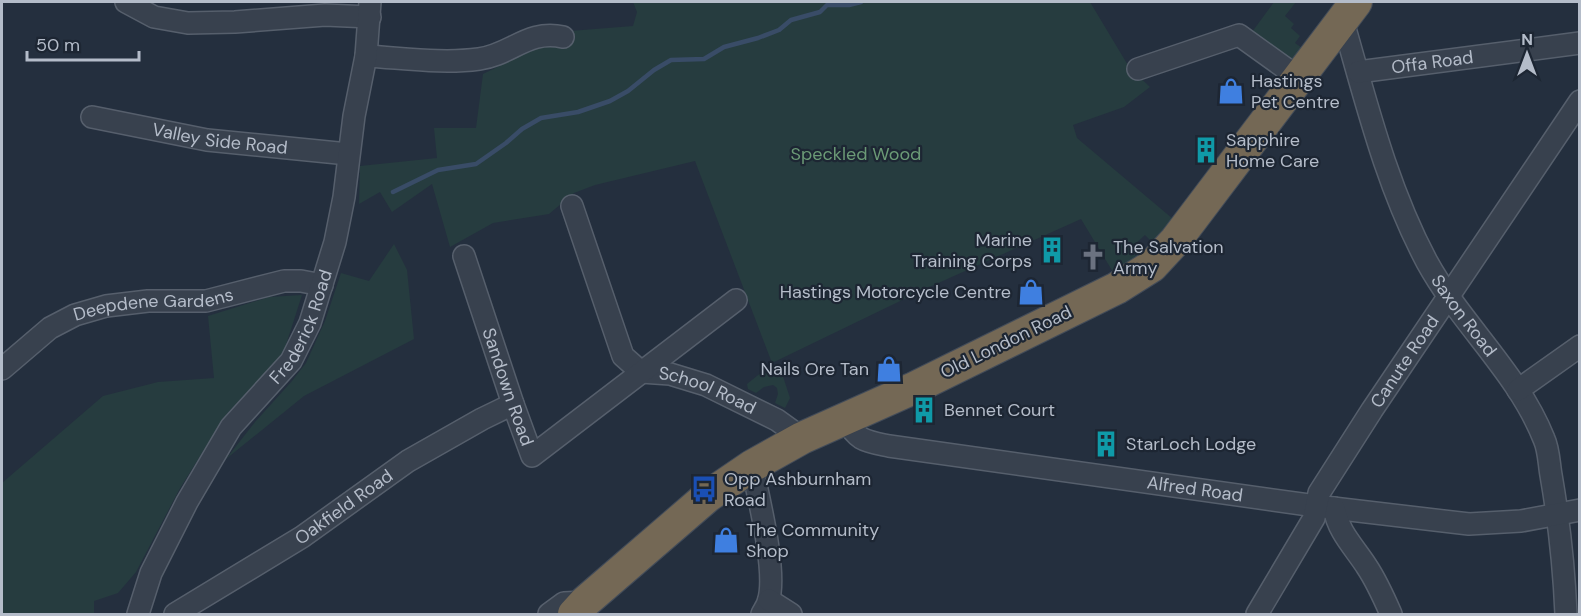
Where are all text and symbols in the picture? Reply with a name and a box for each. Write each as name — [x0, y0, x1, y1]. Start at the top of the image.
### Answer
scale bar — [27, 24, 140, 62]
north arrow — [1497, 24, 1557, 84]
text: N — [1521, 29, 1533, 50]
text: 50 m — [36, 33, 80, 57]
street label: Offa Road — [1390, 45, 1475, 80]
place label: Hastings Pet Centre — [1251, 69, 1340, 114]
shop icon: Hastings Pet Centre — [1216, 76, 1246, 106]
street label: Valley Side Road — [150, 117, 289, 160]
place label: Sapphire Home Care — [1226, 128, 1319, 173]
building icon: Sapphire Home Care — [1191, 135, 1221, 165]
park label: Speckled Wood — [791, 142, 921, 166]
place label: Marine Training Corps — [912, 228, 1032, 273]
building icon: Marine Training Corps — [1037, 235, 1067, 265]
place label: The Salvation Army — [1113, 235, 1224, 280]
church icon: The Salvation Army — [1078, 242, 1108, 272]
street label: Frederick Road — [264, 267, 338, 389]
street label: Saxon Road — [1425, 270, 1502, 362]
shop icon: Hastings Motorcycle Centre — [1016, 277, 1046, 307]
place label: Hastings Motorcycle Centre — [780, 280, 1011, 304]
street label: Deepdene Gardens — [71, 282, 236, 327]
street label: Old London Road — [936, 300, 1076, 384]
street label: Canute Road — [1365, 310, 1444, 413]
street label: Sandown Road — [477, 325, 539, 449]
shop icon: Nails Ore Tan — [874, 354, 904, 384]
place label: Nails Ore Tan — [760, 357, 869, 381]
street label: School Road — [658, 361, 760, 420]
building icon: Bennet Court — [909, 395, 939, 425]
place label: Bennet Court — [944, 398, 1055, 422]
building icon: StarLoch Lodge — [1091, 429, 1121, 459]
place label: StarLoch Lodge — [1126, 432, 1256, 456]
street label: Oakfield Road — [290, 464, 398, 550]
place label: Opp Ashburnham Road — [724, 467, 871, 512]
street label: Alfred Road — [1145, 470, 1244, 508]
bus stop icon: Opp Ashburnham Road — [689, 474, 719, 504]
place label: The Community Shop — [746, 518, 879, 563]
shop icon: The Community Shop — [711, 525, 741, 555]

